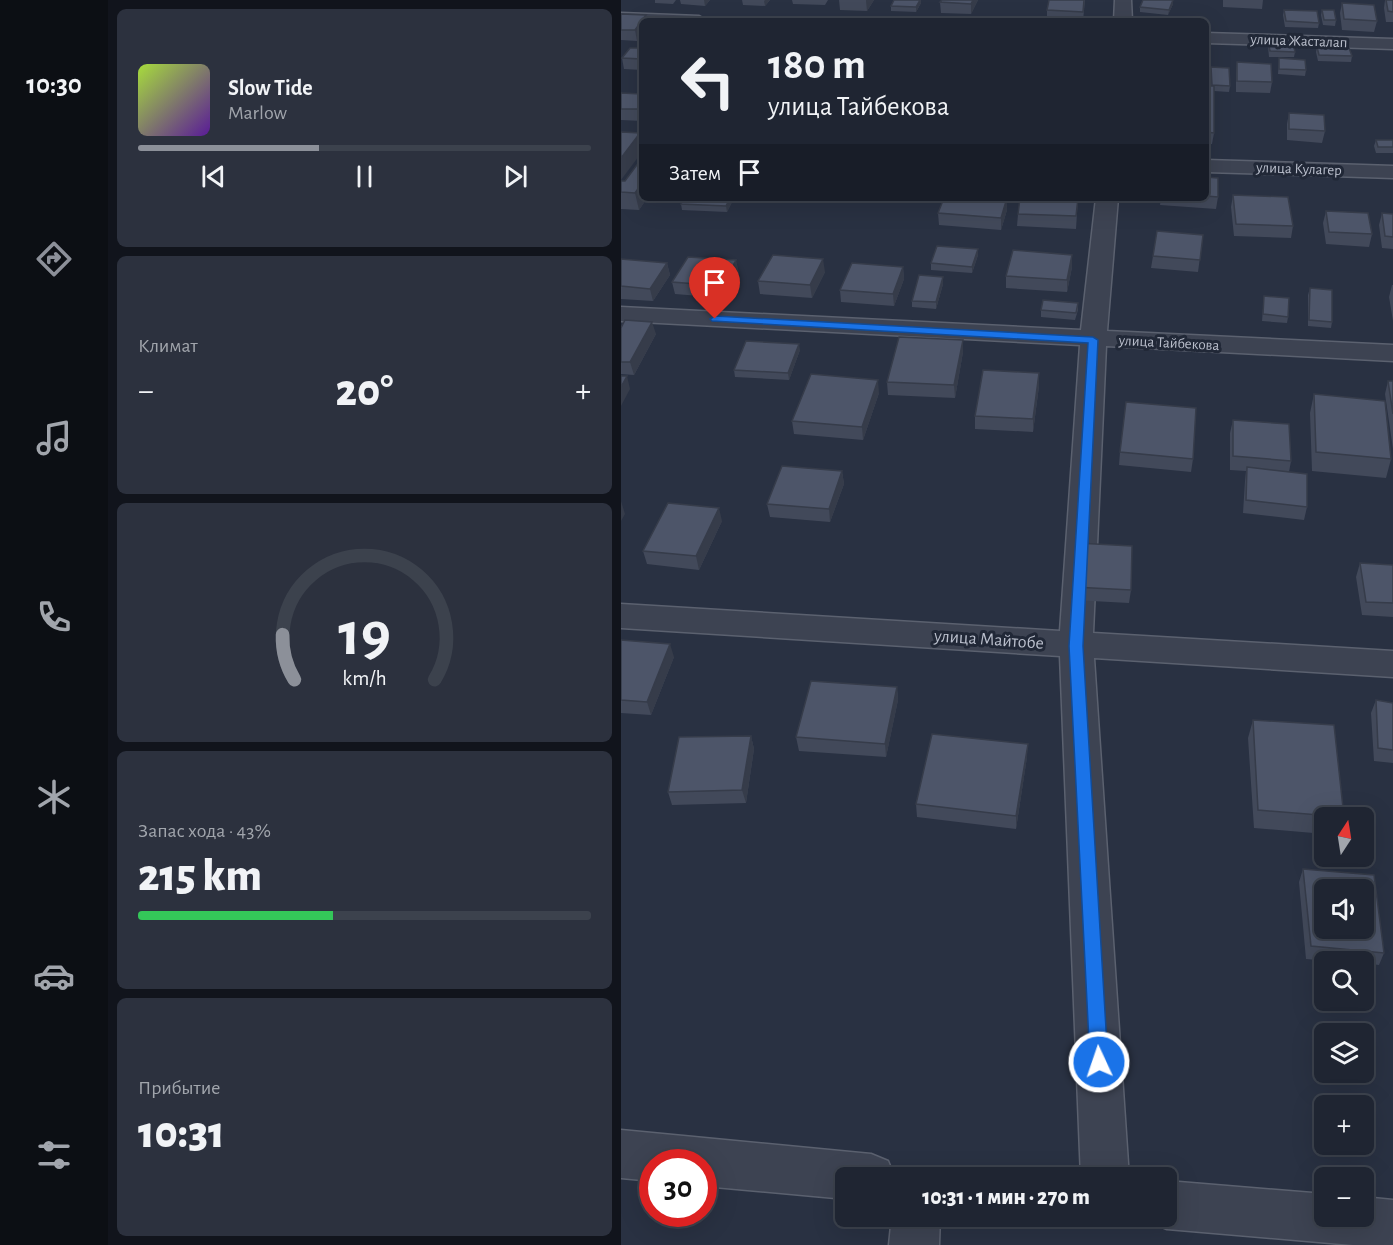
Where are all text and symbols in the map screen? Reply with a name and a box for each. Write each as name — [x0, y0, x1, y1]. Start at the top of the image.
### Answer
street label: улица Жасталап — [1249, 32, 1348, 50]
icon: left — [669, 42, 747, 120]
text: 180 m — [768, 44, 866, 86]
text: 10:30 — [26, 71, 82, 98]
text: Slow Tide — [228, 77, 313, 99]
text: улица Тайбекова — [768, 93, 949, 120]
text: Marlow — [228, 103, 287, 123]
icon: arrive — [733, 156, 766, 189]
icon: previous — [197, 160, 230, 193]
icon: pause — [348, 160, 381, 193]
icon: next — [499, 160, 532, 193]
street label: улица Кулагер — [1255, 160, 1342, 178]
text: Затем — [669, 162, 721, 184]
icon: directions — [33, 238, 75, 280]
pin — [689, 257, 740, 319]
icon: arrive — [698, 266, 731, 299]
street label: улица Тайбекова — [1117, 333, 1220, 353]
text: Климат — [138, 336, 198, 356]
text: 20° — [335, 369, 394, 414]
text: − — [138, 375, 154, 408]
text: + — [575, 375, 591, 408]
icon: music — [33, 417, 75, 459]
icon: phone — [33, 596, 75, 638]
text: 19 — [338, 604, 391, 666]
street label: улица Майтобе — [932, 626, 1045, 653]
text: km/h — [342, 668, 387, 689]
icon: climate — [33, 776, 75, 818]
north arrow — [1314, 807, 1374, 867]
map controls — [1314, 807, 1374, 1227]
text: Запас хода · 43% — [138, 821, 271, 841]
text: 215 km — [138, 854, 262, 899]
button: sound — [1314, 879, 1374, 939]
button: search — [1314, 951, 1374, 1011]
icon: car — [33, 955, 75, 997]
button: layers — [1314, 1023, 1374, 1083]
position arrow — [1067, 1030, 1131, 1094]
text: Прибытие — [138, 1078, 220, 1098]
button: + — [1314, 1095, 1374, 1155]
text: 10:31 — [138, 1111, 225, 1156]
icon: filters — [33, 1134, 75, 1176]
speed limit sign: 30 — [639, 1149, 717, 1227]
button: − — [1314, 1167, 1374, 1227]
text: 10:31 · 1 мин · 270 m — [922, 1186, 1090, 1208]

